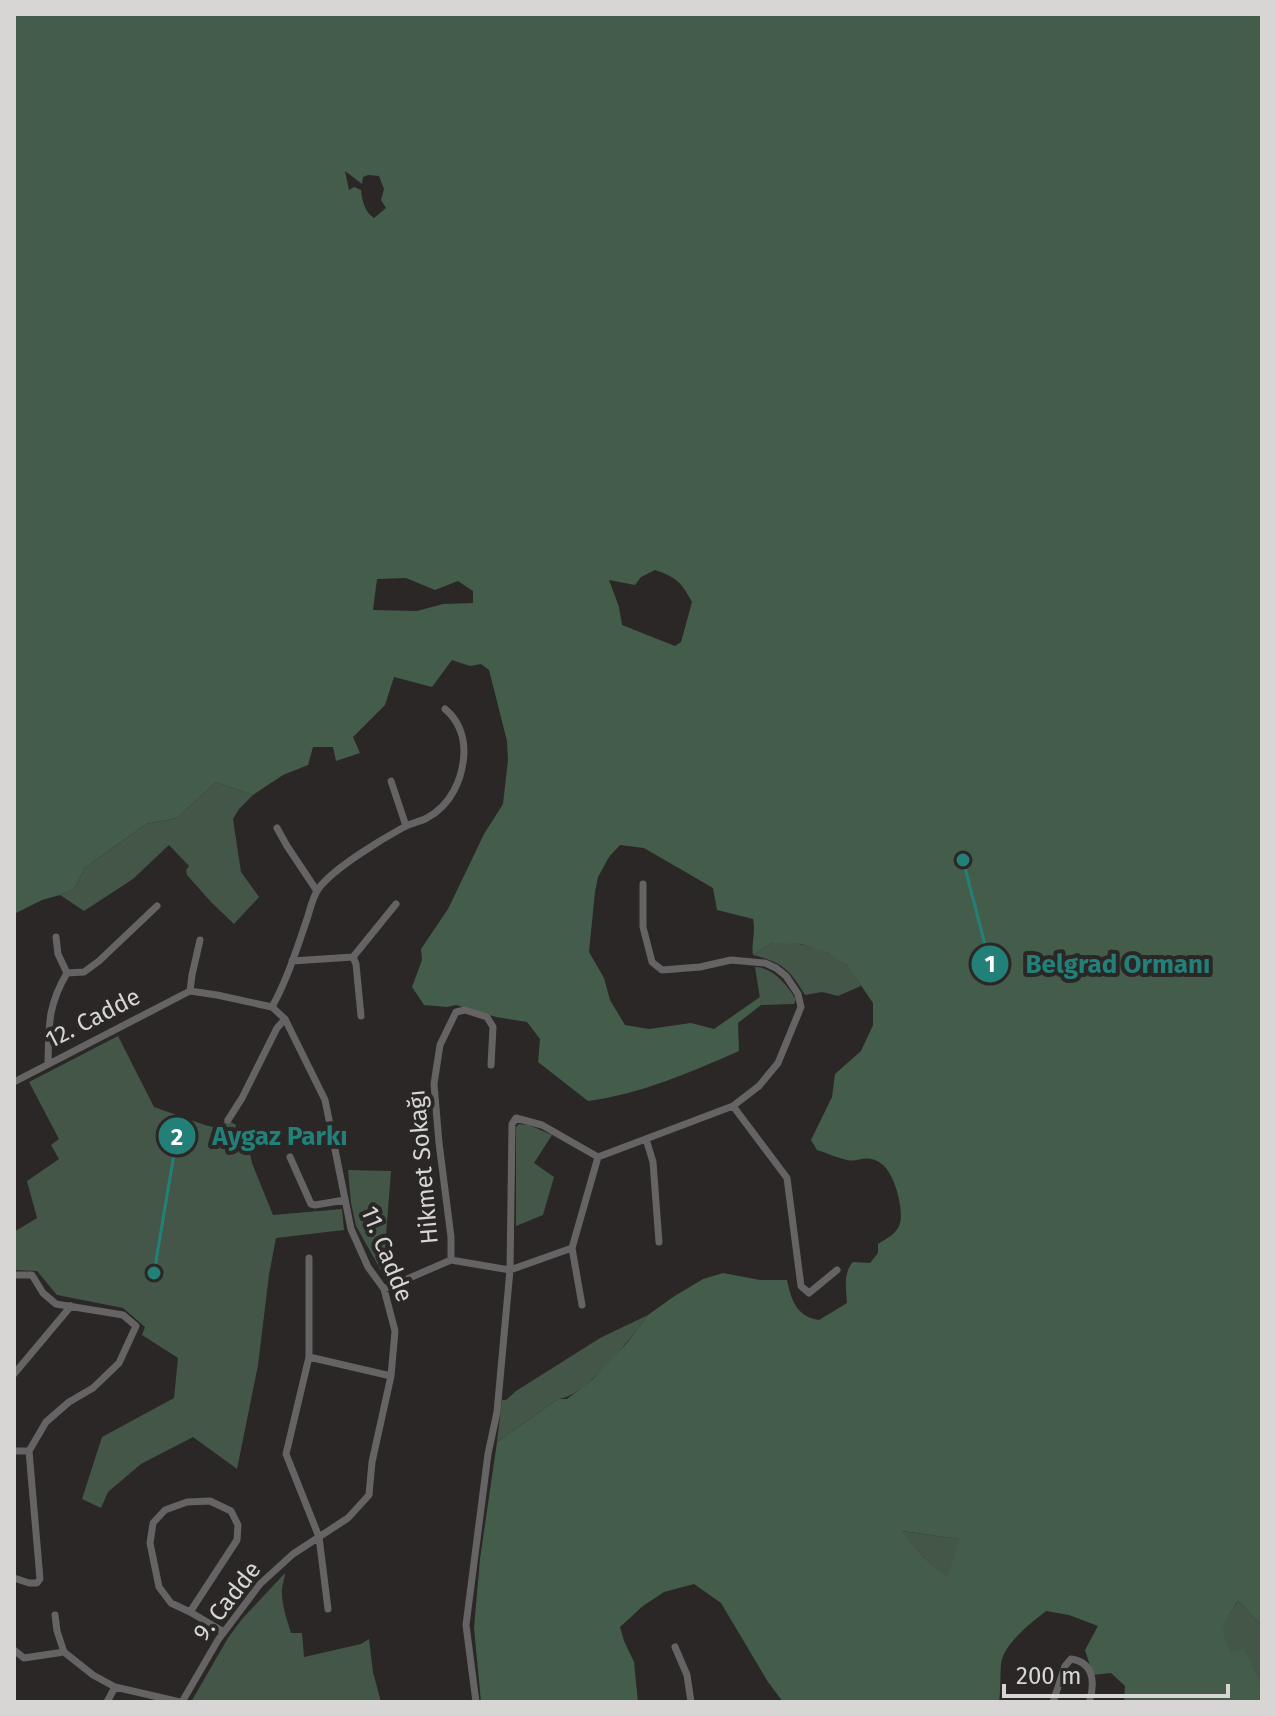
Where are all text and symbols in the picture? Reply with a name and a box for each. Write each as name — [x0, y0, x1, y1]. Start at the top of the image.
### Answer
callout: Belgrad Ormanı — [970, 939, 1227, 989]
text: Belgrad Ormanı — [1026, 949, 1210, 980]
text: 1 — [984, 950, 996, 978]
street label: 12. Cadde — [41, 982, 145, 1054]
street label: Hikmet Sokağı — [402, 1089, 444, 1245]
callout: Aygaz Parkı — [157, 1111, 364, 1161]
text: Aygaz Parkı — [211, 1121, 348, 1152]
text: 2 — [171, 1123, 183, 1151]
street label: 11. Cadde — [355, 1202, 419, 1306]
street label: 9. Cadde — [187, 1556, 267, 1646]
scale bar — [1004, 1648, 1228, 1698]
text: 200 m — [1016, 1662, 1082, 1690]

